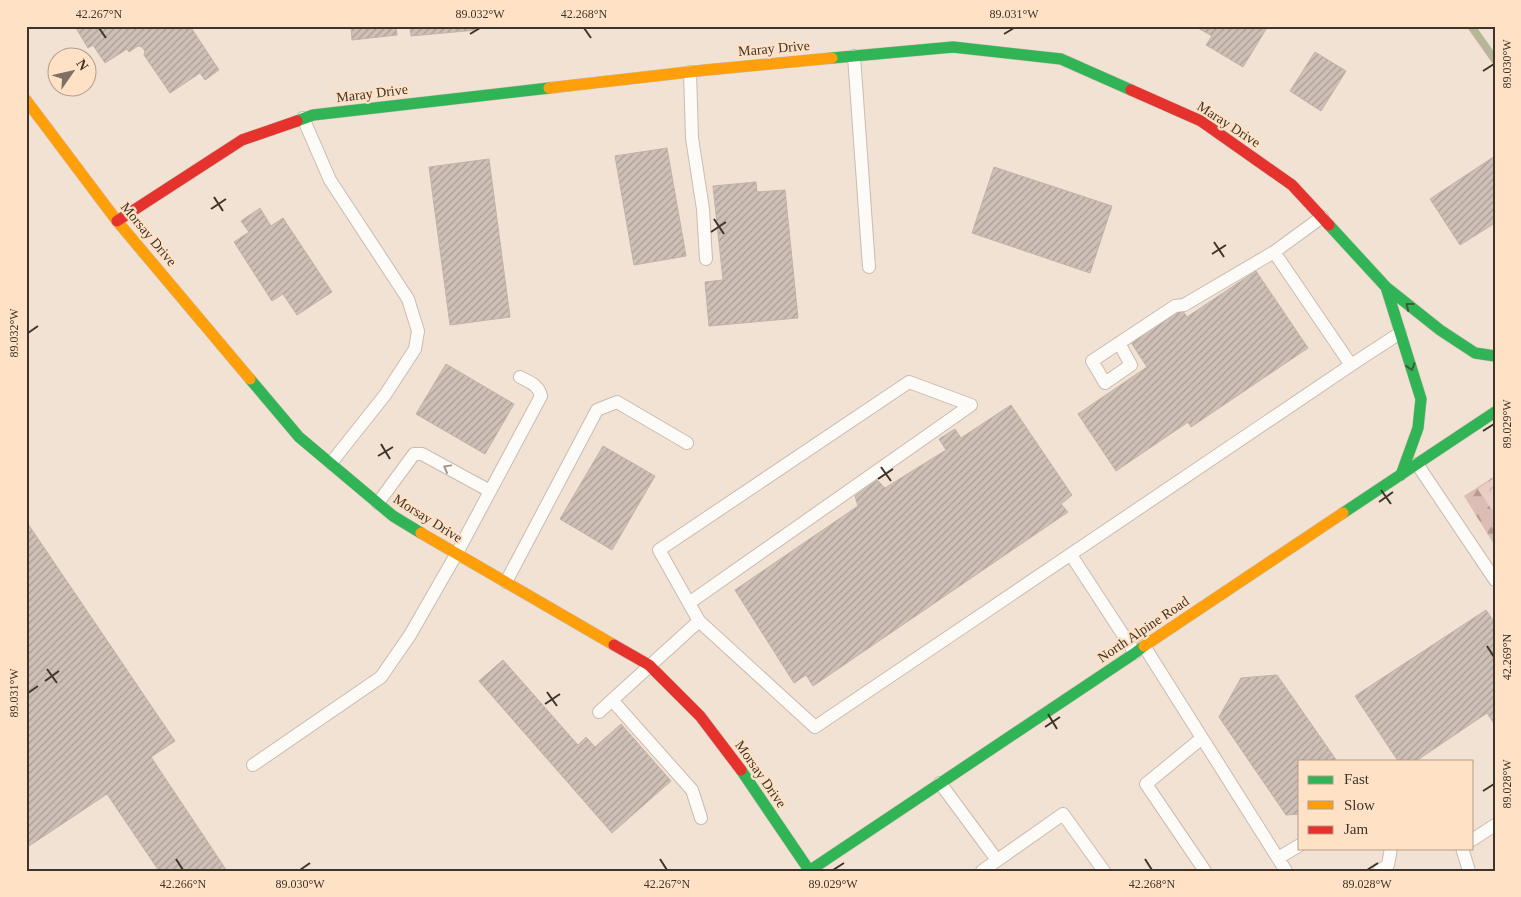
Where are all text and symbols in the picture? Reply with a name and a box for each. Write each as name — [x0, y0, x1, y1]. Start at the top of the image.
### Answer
text: 42.267°N — [76, 7, 123, 21]
text: 89.032°W — [455, 7, 505, 21]
text: 42.268°N — [561, 7, 608, 21]
text: 89.031°W — [989, 7, 1039, 21]
street label: Maray Drive — [738, 38, 811, 59]
text: 89.030°W — [1500, 39, 1514, 89]
north arrow — [48, 48, 98, 98]
text: N — [73, 57, 91, 73]
street label: Maray Drive — [335, 82, 409, 105]
street label: Maray Drive — [1194, 99, 1263, 150]
street label: Morsay Drive — [118, 200, 179, 269]
one-way arrow — [1406, 303, 1415, 311]
text: 89.032°W — [7, 308, 21, 358]
one-way arrow — [1405, 363, 1415, 371]
text: 89.029°W — [1500, 399, 1514, 449]
one-way arrow — [444, 464, 453, 474]
street label: Morsay Drive — [391, 491, 465, 545]
street label: North Alpine Road — [1095, 593, 1192, 665]
text: 42.269°N — [1500, 633, 1514, 680]
text: 89.031°W — [7, 668, 21, 718]
street label: Morsay Drive — [732, 738, 789, 811]
text: 89.028°W — [1500, 759, 1514, 809]
legend — [1298, 760, 1474, 850]
text: Fast — [1344, 771, 1370, 787]
text: Slow — [1344, 797, 1375, 813]
text: Jam — [1344, 821, 1368, 837]
text: 42.266°N — [160, 877, 207, 891]
text: 89.030°W — [275, 877, 325, 891]
text: 42.267°N — [644, 877, 691, 891]
text: 89.029°W — [808, 877, 858, 891]
text: 42.268°N — [1129, 877, 1176, 891]
text: 89.028°W — [1342, 877, 1392, 891]

